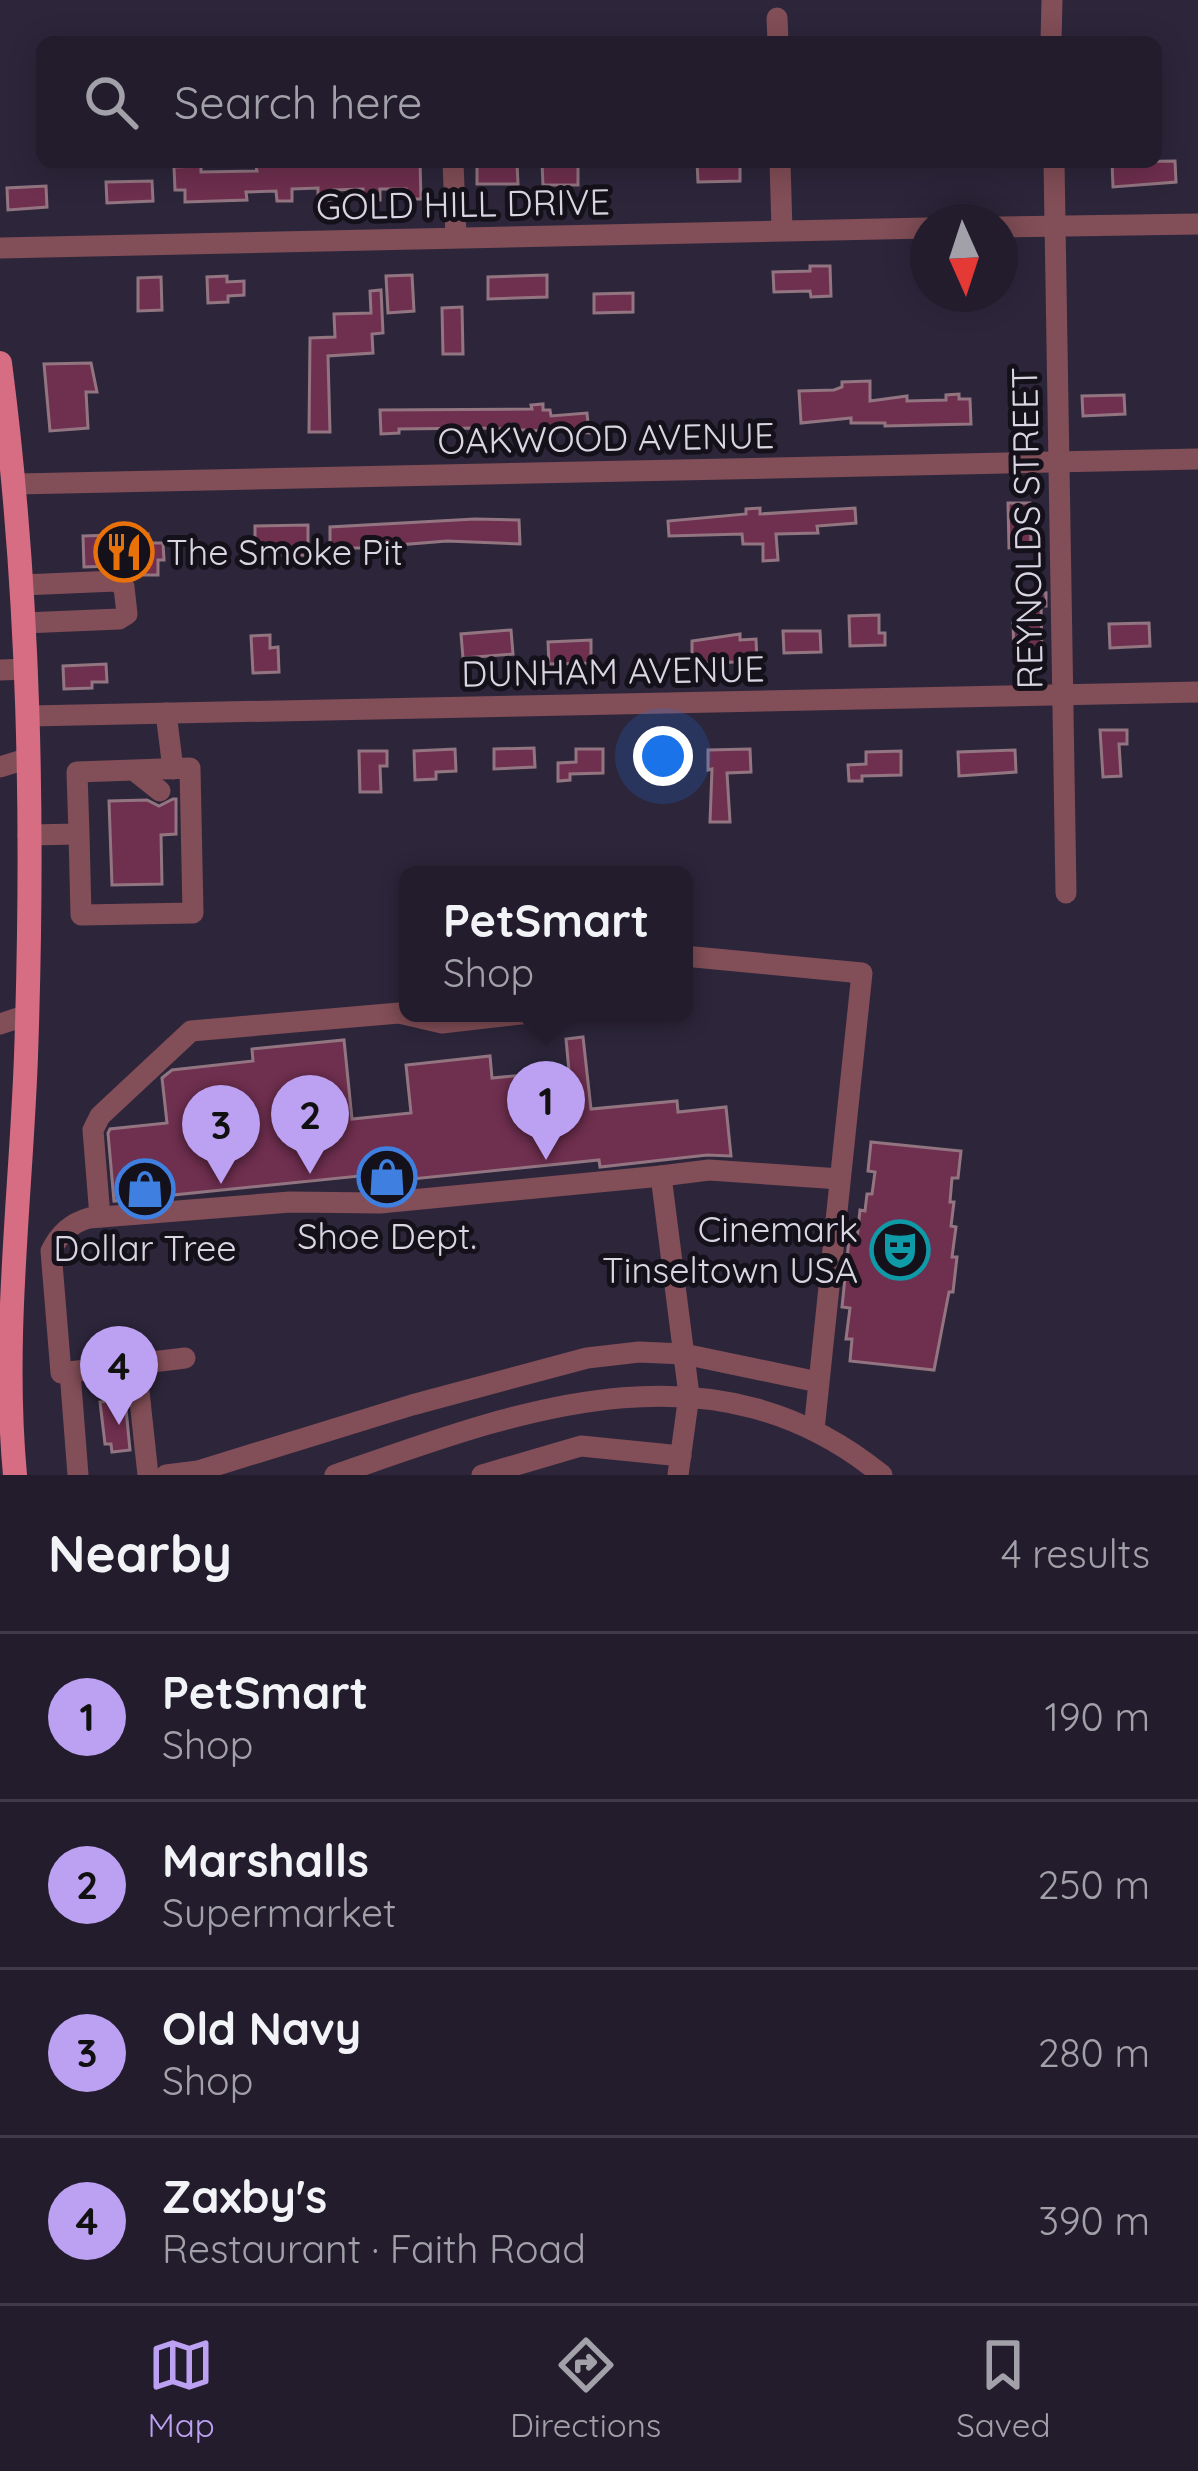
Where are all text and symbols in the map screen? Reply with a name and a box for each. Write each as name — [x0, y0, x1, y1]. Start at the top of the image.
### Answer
search box — [36, 36, 1162, 168]
icon: search — [78, 69, 144, 135]
text: Search here — [174, 74, 422, 130]
street label: GOLD HILL DRIVE — [316, 178, 610, 229]
north arrow — [910, 204, 1018, 312]
street label: REYNOLDS STREET — [1001, 366, 1052, 690]
street label: OAKWOOD AVENUE — [437, 412, 775, 463]
restaurant icon: The Smoke Pit — [93, 521, 155, 583]
place label: The Smoke Pit — [166, 529, 403, 574]
street label: DUNHAM AVENUE — [461, 645, 765, 696]
your location — [633, 726, 693, 786]
popup — [399, 866, 693, 1022]
text: PetSmart — [443, 892, 649, 948]
text: Shop — [443, 948, 534, 997]
pin: 1 — [507, 1061, 585, 1160]
pin: 2 — [271, 1075, 349, 1174]
pin: 3 — [182, 1085, 260, 1184]
shop icon: Shoe Dept. — [356, 1146, 418, 1208]
shop icon: Dollar Tree — [114, 1158, 176, 1220]
place label: Cinemark Tinseltown USA — [602, 1206, 858, 1292]
place label: Shoe Dept. — [297, 1213, 477, 1258]
theatre icon: Cinemark Tinseltown USA — [869, 1219, 931, 1281]
place label: Dollar Tree — [53, 1225, 237, 1270]
pin: 4 — [80, 1326, 158, 1425]
text: Nearby — [48, 1521, 232, 1585]
text: 4 results — [1001, 1529, 1150, 1578]
text: PetSmart — [162, 1664, 368, 1720]
text: 1 — [79, 1692, 95, 1741]
text: 190 m — [1044, 1692, 1150, 1741]
text: Shop — [162, 1720, 253, 1769]
text: Marshalls — [162, 1832, 369, 1888]
text: 2 — [76, 1860, 98, 1909]
text: 250 m — [1038, 1860, 1150, 1909]
text: Supermarket — [162, 1888, 396, 1937]
text: Old Navy — [162, 2000, 361, 2056]
text: 3 — [77, 2028, 97, 2077]
text: 280 m — [1038, 2028, 1150, 2077]
text: Shop — [162, 2056, 253, 2105]
text: Zaxby's — [162, 2168, 327, 2224]
text: 4 — [76, 2196, 98, 2245]
text: 390 m — [1038, 2196, 1150, 2245]
text: Restaurant · Faith Road — [162, 2224, 586, 2273]
tab: Map — [148, 2332, 215, 2445]
tab: Directions — [510, 2332, 661, 2445]
tab: Saved — [956, 2332, 1050, 2445]

